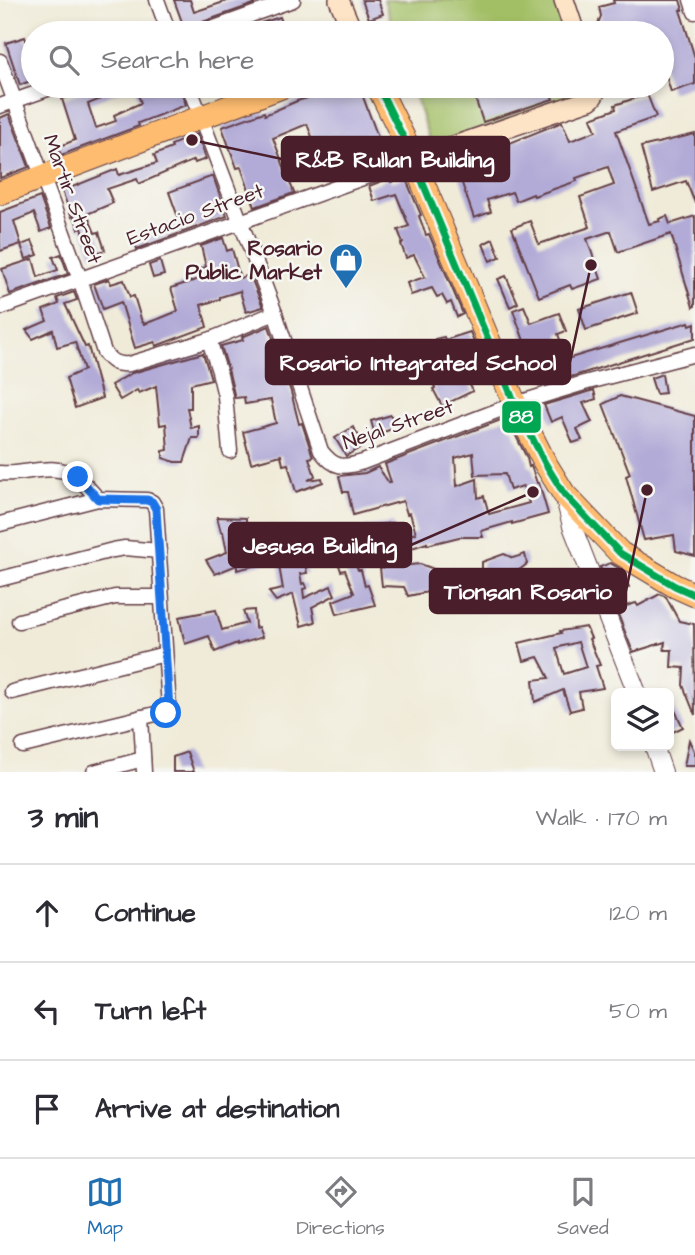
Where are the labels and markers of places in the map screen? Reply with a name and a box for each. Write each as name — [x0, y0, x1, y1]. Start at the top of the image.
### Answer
callout: R&B Rullan Building — [282, 137, 509, 181]
place label: Rosario Public Market — [186, 234, 323, 287]
shop icon: Rosario Public Market — [327, 241, 365, 290]
callout: Rosario Integrated School — [266, 340, 570, 384]
callout: Jesusa Building — [229, 523, 411, 567]
callout: Tionsan Rosario — [430, 569, 626, 613]

